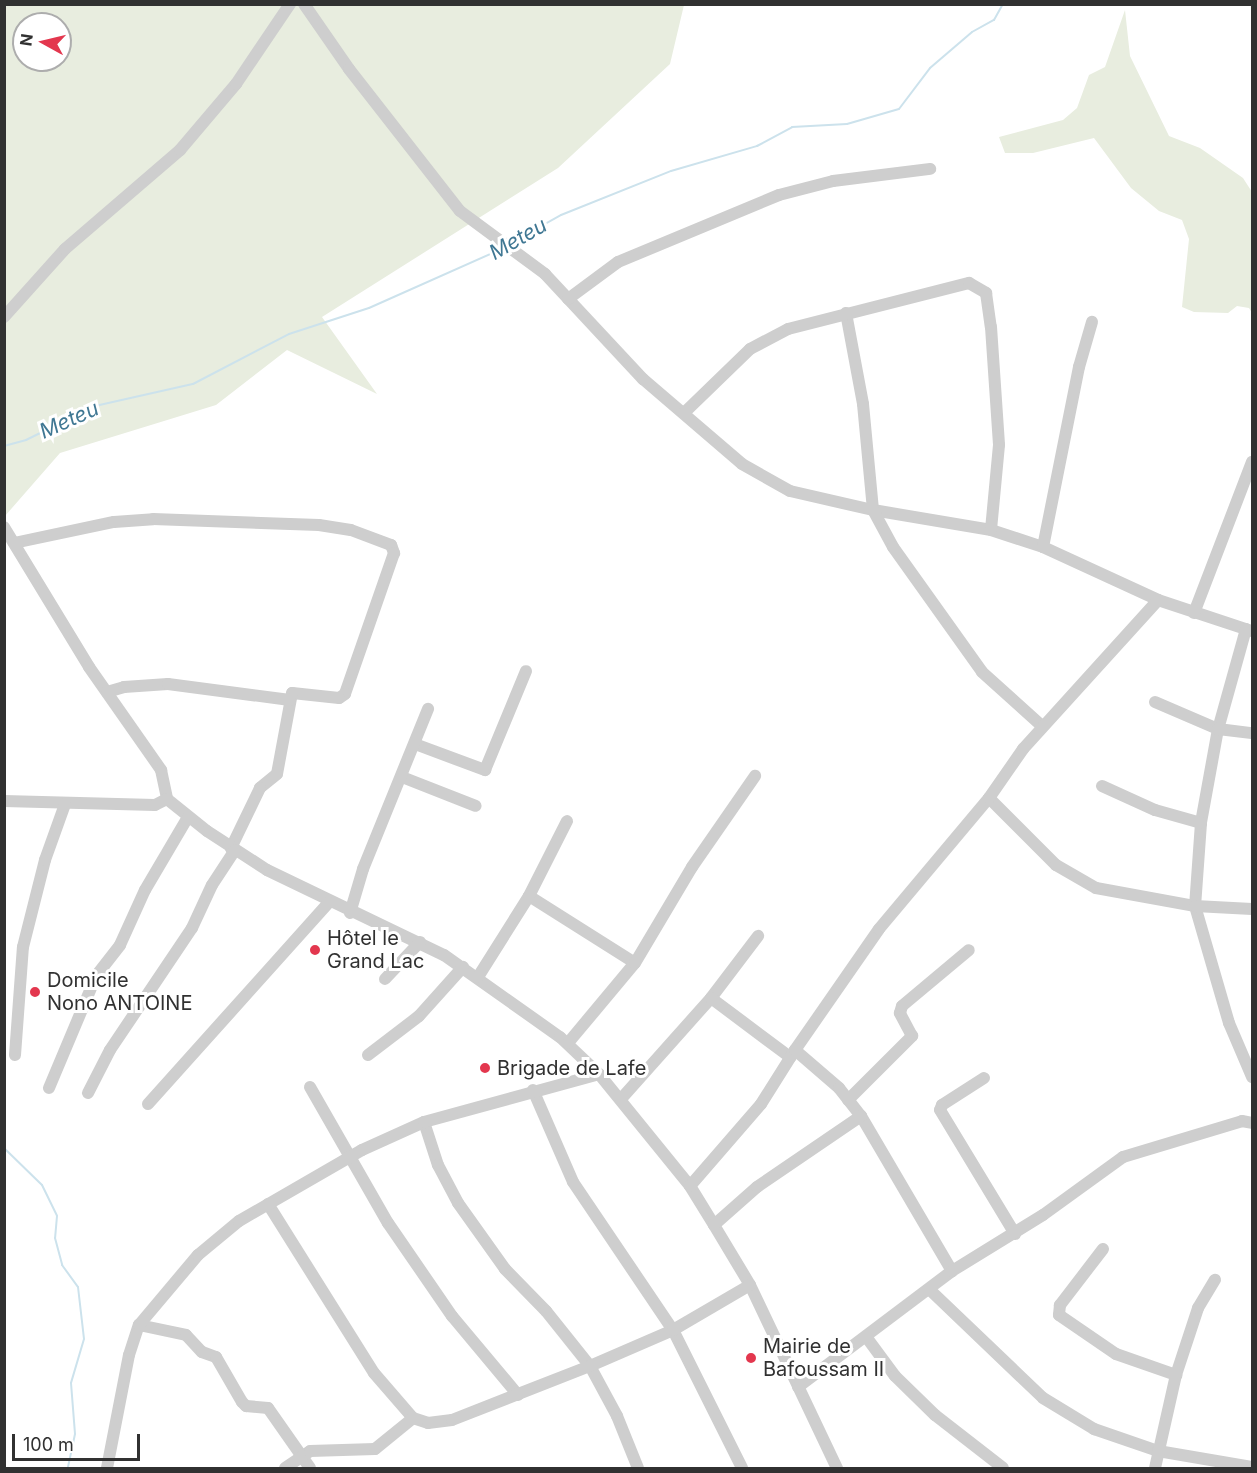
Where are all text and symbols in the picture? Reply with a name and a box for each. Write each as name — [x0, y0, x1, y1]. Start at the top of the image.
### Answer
north arrow — [12, 12, 72, 72]
text: N — [15, 32, 37, 47]
water label: Meteu — [485, 213, 551, 265]
water label: Meteu — [35, 396, 103, 444]
place label: Hôtel le Grand Lac — [327, 927, 424, 974]
marker: Hôtel le Grand Lac — [308, 943, 322, 957]
place label: Domicile Nono ANTOINE — [47, 969, 192, 1016]
marker: Domicile Nono ANTOINE — [28, 985, 42, 999]
place label: Brigade de Lafe — [497, 1056, 646, 1080]
marker: Brigade de Lafe — [478, 1061, 492, 1075]
place label: Mairie de Bafoussam II — [763, 1334, 884, 1381]
marker: Mairie de Bafoussam II — [744, 1351, 758, 1365]
scale bar — [15, 1422, 142, 1460]
text: 100 m — [23, 1434, 74, 1455]

